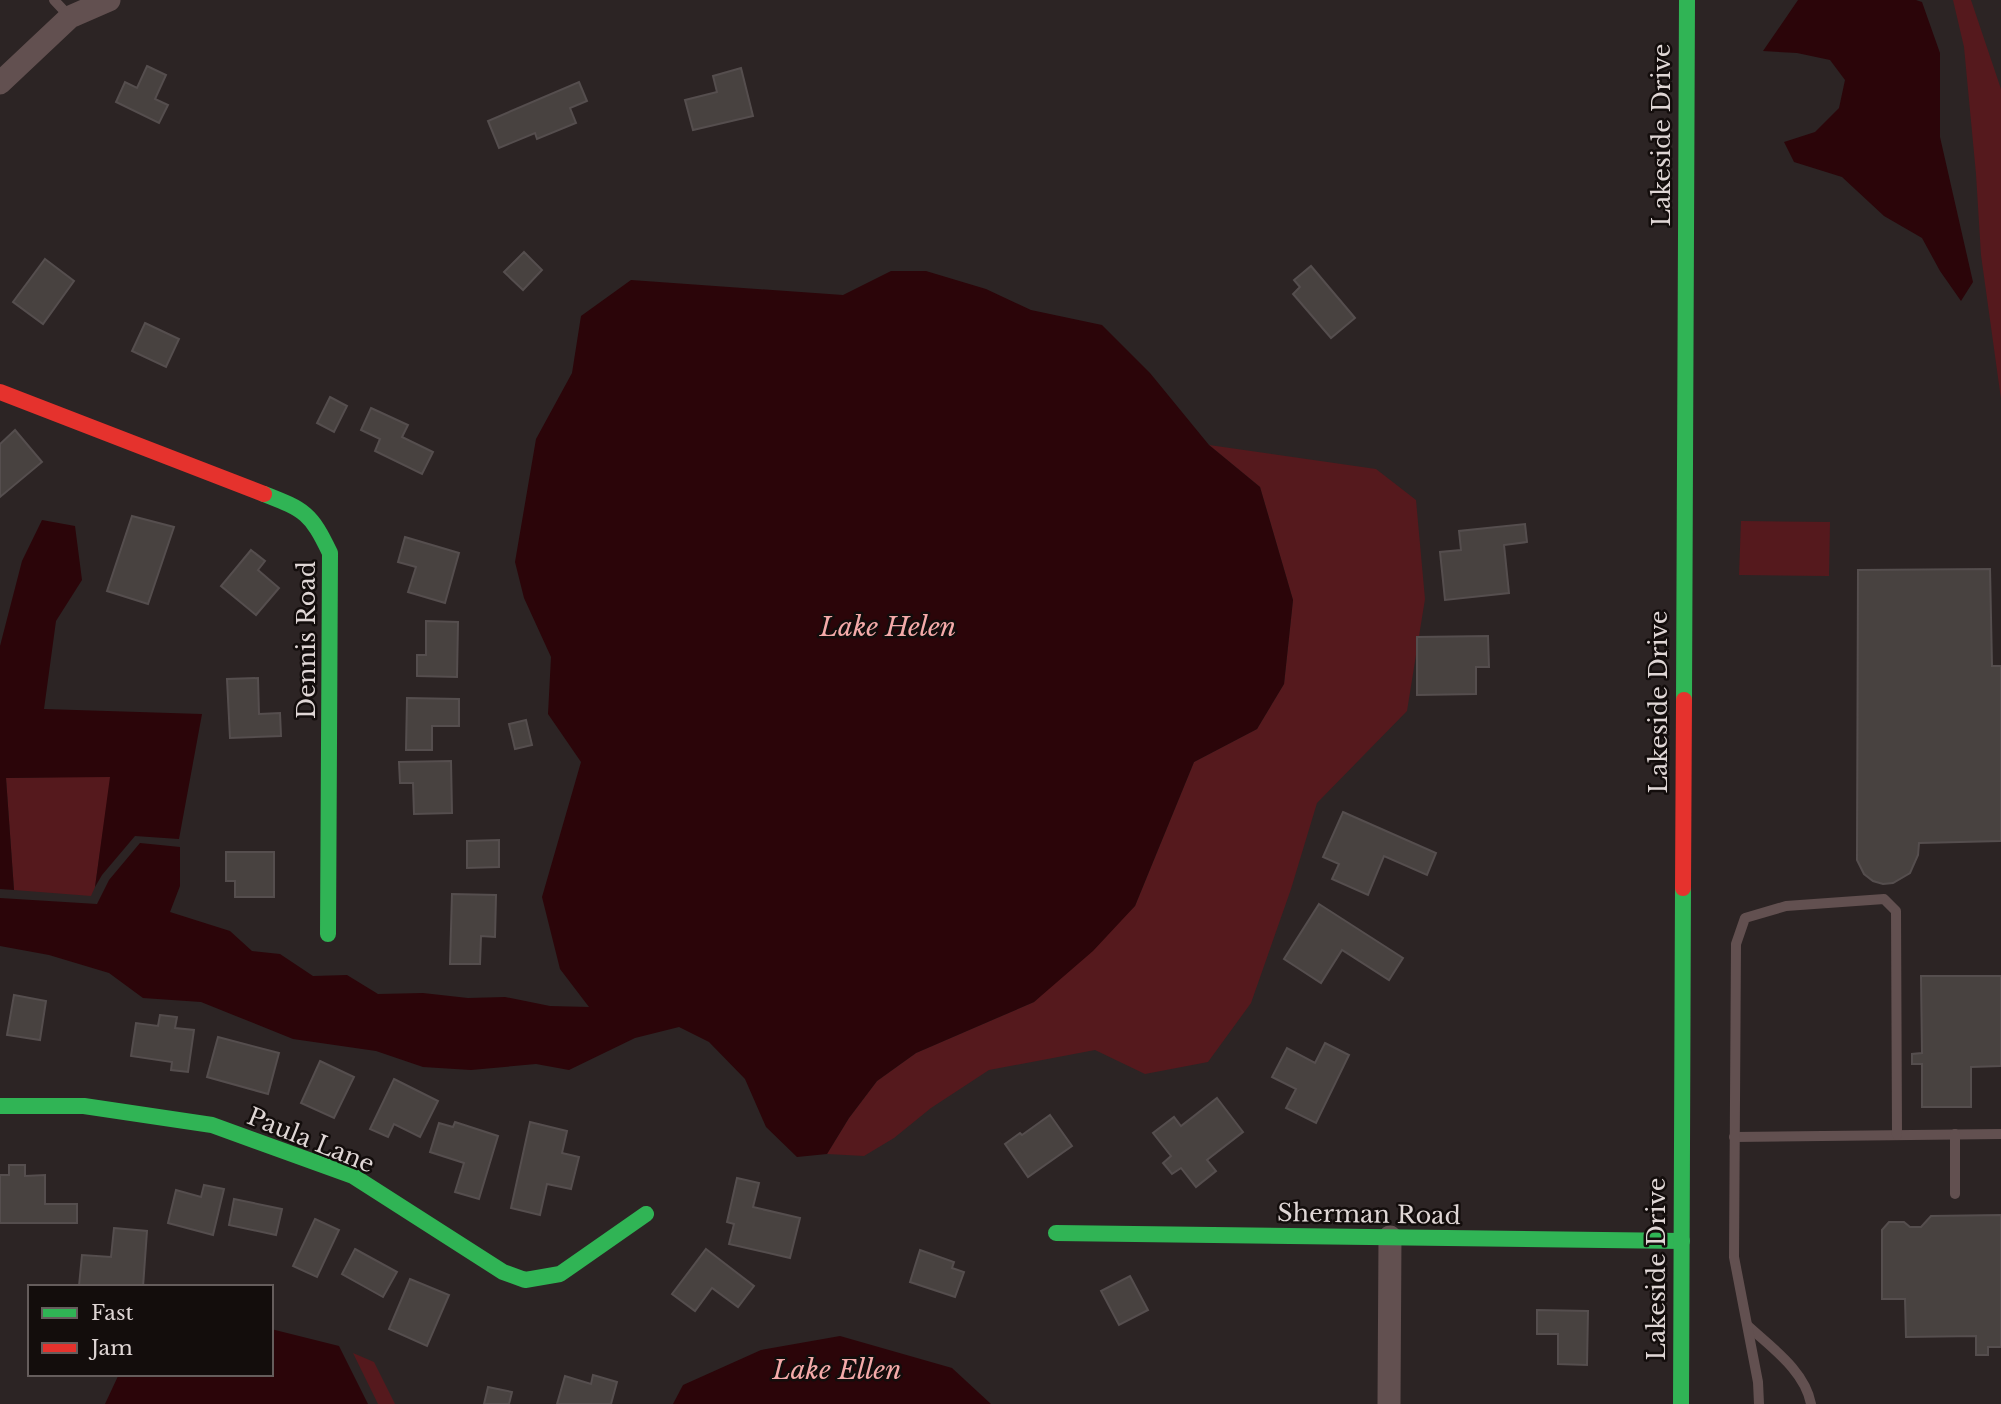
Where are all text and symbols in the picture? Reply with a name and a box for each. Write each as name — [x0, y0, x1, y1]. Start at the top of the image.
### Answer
street label: Lakeside Drive — [1647, 44, 1676, 226]
street label: Dennis Road — [292, 561, 321, 719]
water label: Lake Helen — [819, 611, 956, 643]
street label: Lakeside Drive — [1644, 611, 1673, 793]
street label: Paula Lane — [243, 1101, 379, 1179]
street label: Lakeside Drive — [1642, 1178, 1671, 1360]
street label: Sherman Road — [1277, 1198, 1461, 1230]
legend — [28, 1285, 273, 1376]
text: Fast — [91, 1300, 133, 1326]
text: Jam — [88, 1335, 133, 1361]
water label: Lake Ellen — [772, 1354, 901, 1386]

